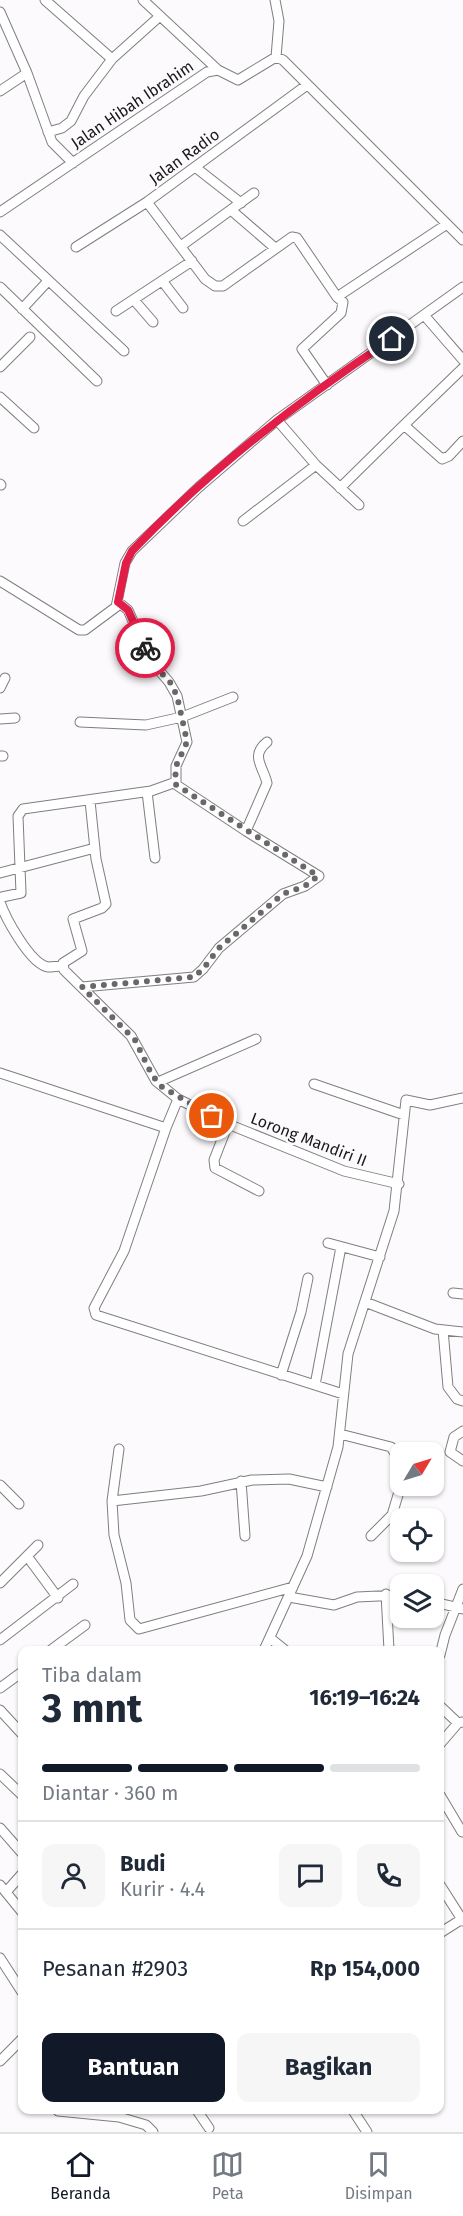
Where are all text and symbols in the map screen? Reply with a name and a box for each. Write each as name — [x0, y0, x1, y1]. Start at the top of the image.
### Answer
street label: Jalan Hibah Ibrahim — [67, 56, 197, 152]
street label: Jalan Radio — [146, 125, 223, 188]
pin — [366, 313, 417, 364]
icon: home — [375, 322, 408, 355]
courier — [115, 618, 175, 678]
icon: bike — [129, 632, 162, 665]
pin — [186, 1090, 237, 1141]
icon: bag — [195, 1099, 228, 1132]
street label: Lorong Mandiri II — [248, 1109, 370, 1170]
north arrow — [390, 1442, 444, 1496]
map controls — [390, 1442, 444, 1628]
button: locate — [390, 1508, 444, 1562]
button: layers — [390, 1574, 444, 1628]
text: Tiba dalam — [42, 1663, 142, 1687]
text: 16:19–16:24 — [309, 1684, 420, 1711]
text: 3 mnt — [42, 1686, 142, 1732]
text: Diantar · 360 m — [42, 1781, 178, 1805]
button: person — [42, 1844, 105, 1907]
button: chat — [279, 1844, 342, 1907]
button: phone — [357, 1844, 420, 1907]
text: Budi — [120, 1850, 166, 1877]
text: Kurir · 4.4 — [120, 1877, 205, 1901]
text: Pesanan #2903 — [42, 1955, 188, 1982]
text: Rp 154,000 — [310, 1955, 420, 1982]
button: Bantuan — [42, 2033, 225, 2102]
button: Bagikan — [237, 2033, 420, 2102]
tab: Beranda — [50, 2148, 111, 2203]
tab: Peta — [211, 2148, 244, 2203]
tab: Disimpan — [345, 2148, 413, 2203]

